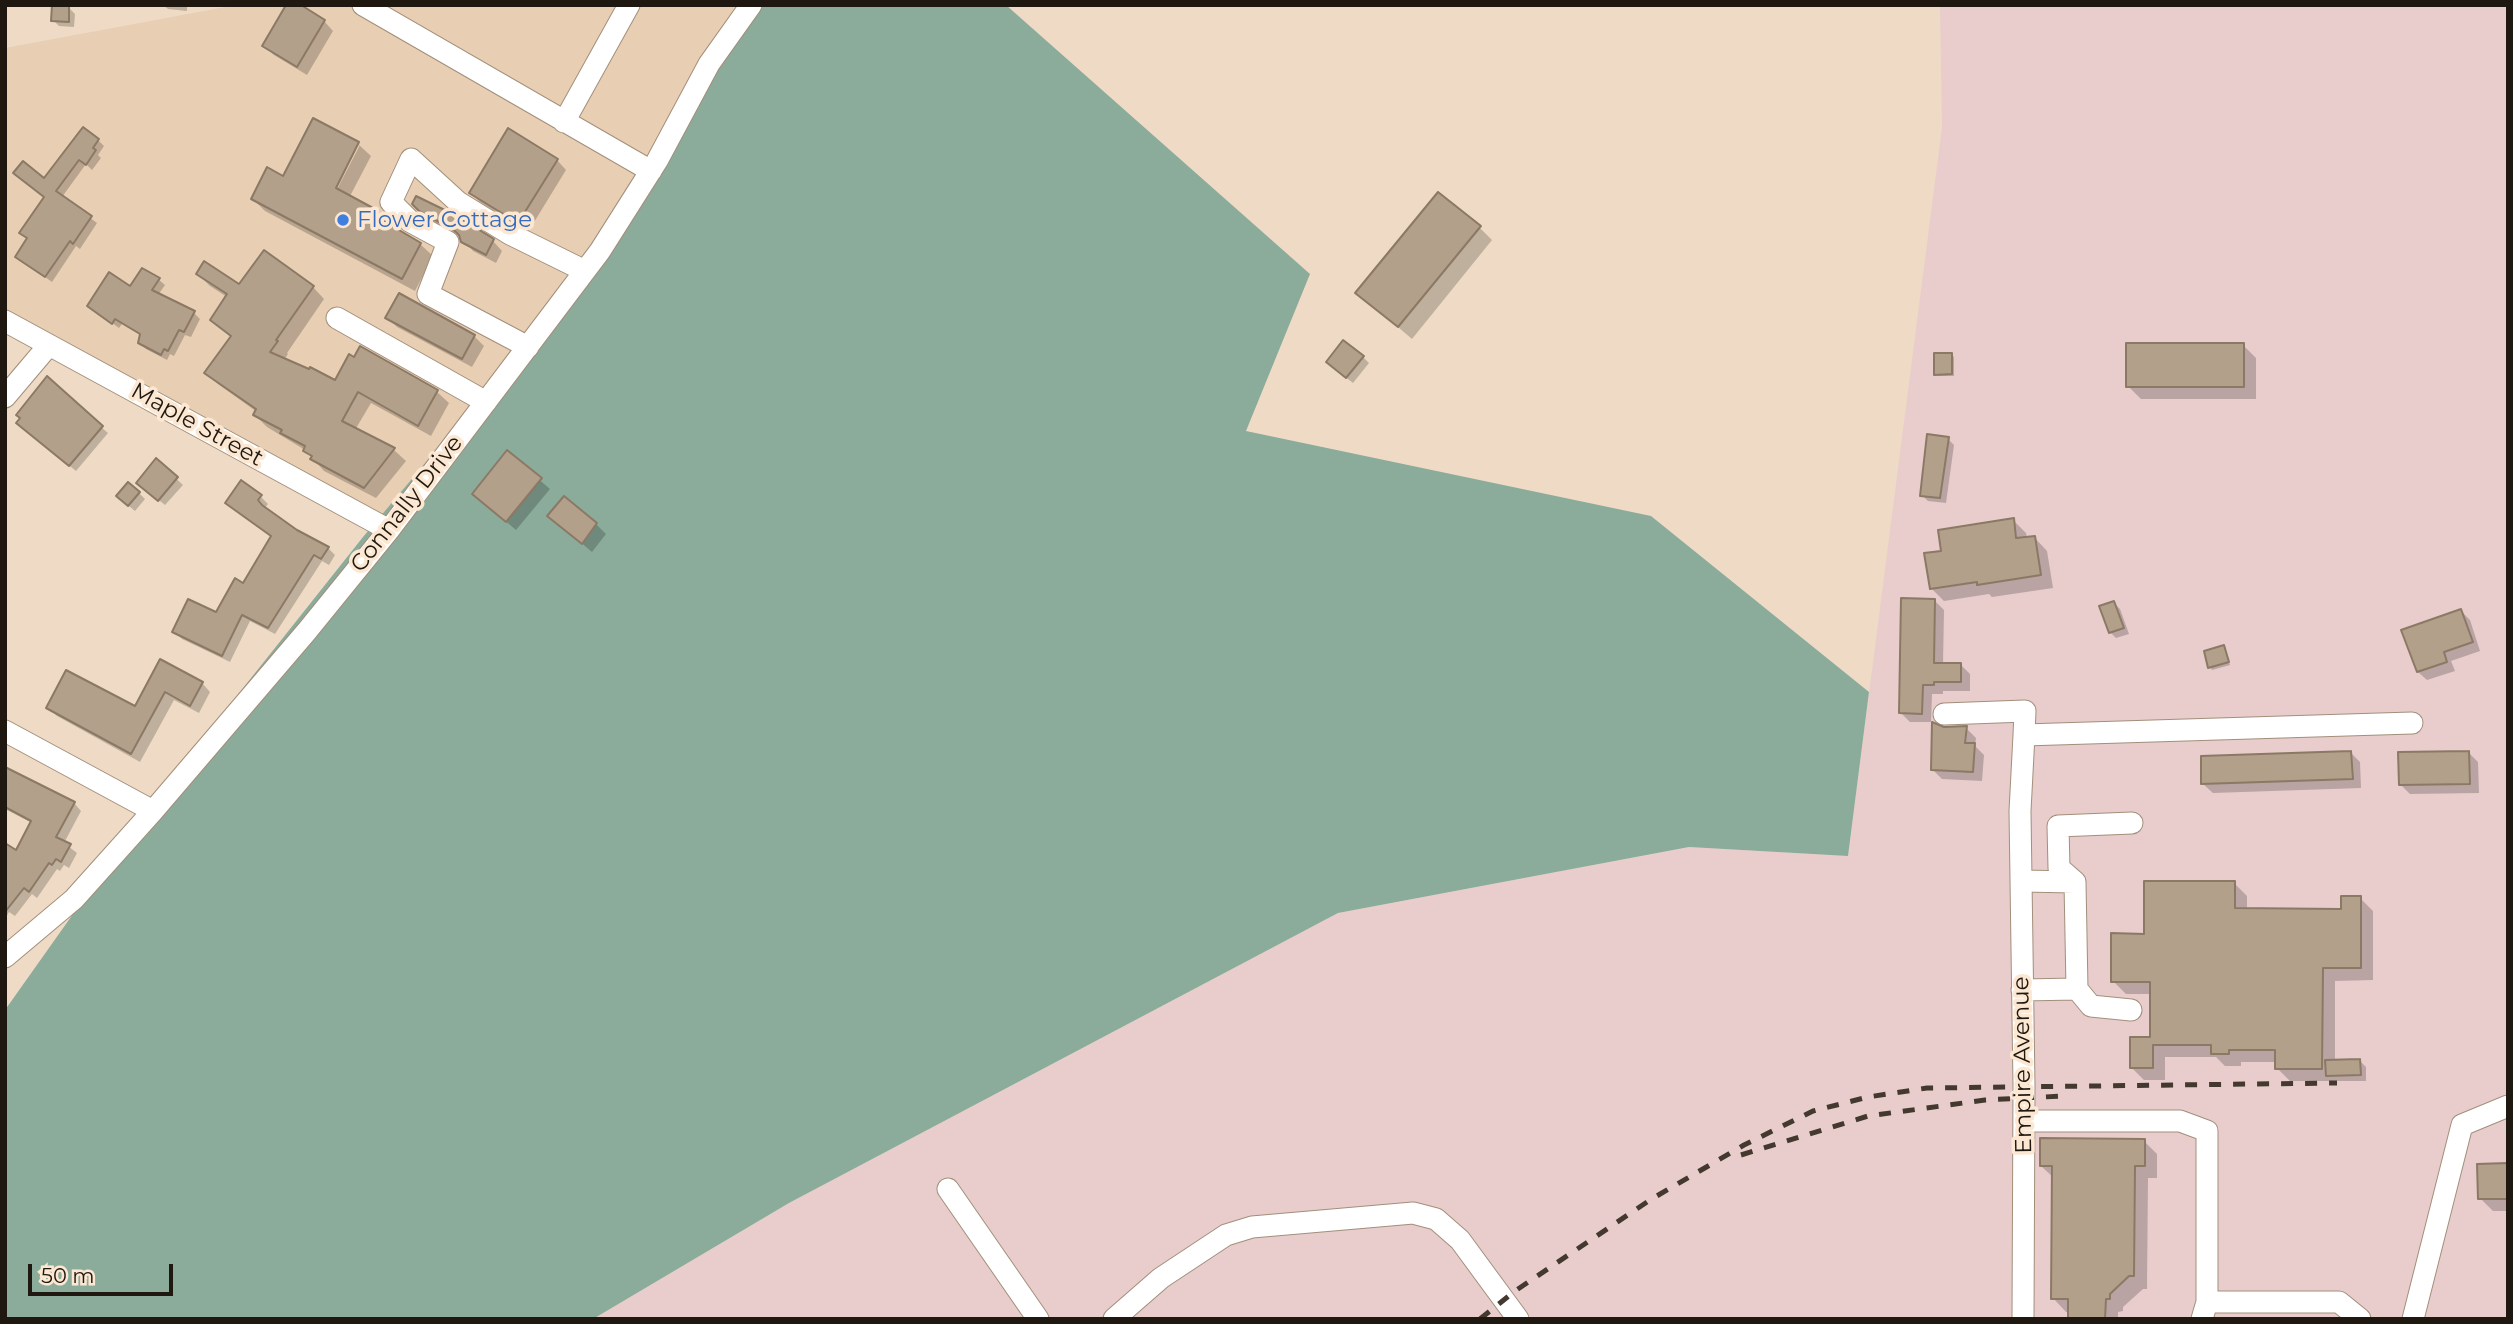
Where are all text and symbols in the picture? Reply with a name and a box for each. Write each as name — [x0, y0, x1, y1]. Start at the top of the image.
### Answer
place label: Flower Cottage — [357, 206, 532, 234]
marker: Flower Cottage — [335, 212, 351, 228]
street label: Maple Street — [126, 377, 268, 473]
street label: Connally Drive — [345, 430, 469, 578]
street label: Empire Avenue — [2008, 976, 2038, 1154]
scale bar — [32, 1250, 177, 1294]
text: 50 m — [41, 1263, 95, 1288]

